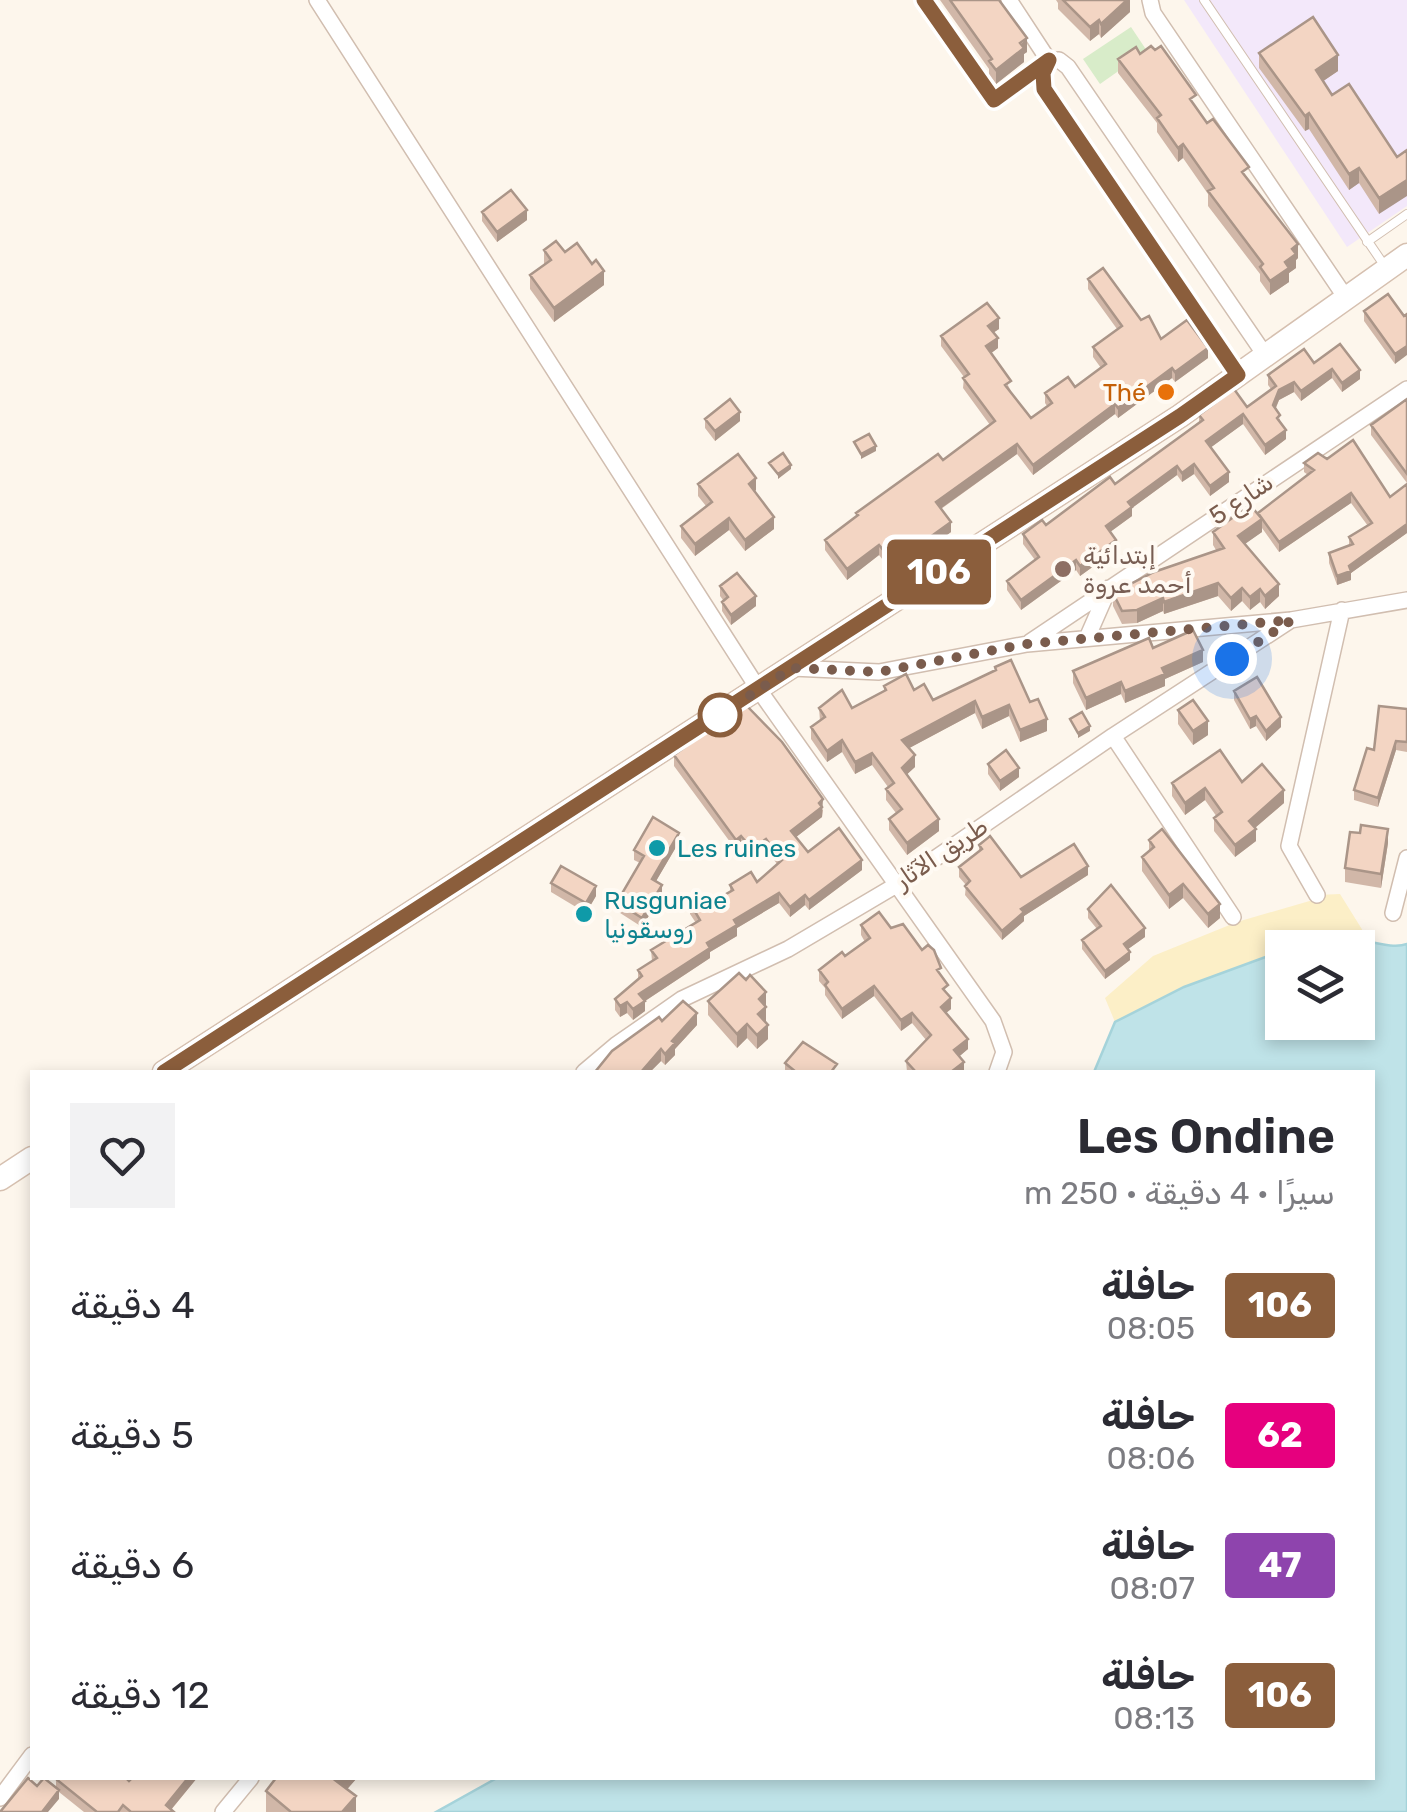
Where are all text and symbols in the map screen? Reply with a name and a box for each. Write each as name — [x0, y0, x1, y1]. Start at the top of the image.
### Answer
place label: Thé — [1103, 378, 1146, 407]
marker: Thé — [1155, 381, 1177, 403]
street label: شارع 5 — [1204, 467, 1280, 533]
line badge: 106 — [882, 540, 996, 604]
place label: إبتدائية أحمد عروة — [1083, 541, 1192, 599]
text: 106 — [907, 551, 971, 593]
marker: إبتدائية أحمد عروة — [1052, 558, 1074, 580]
your location — [1207, 634, 1257, 684]
unlabelled marker — [699, 694, 741, 736]
street label: طريق الآثار — [887, 811, 994, 897]
place label: Les ruines — [677, 834, 796, 863]
marker: Les ruines — [646, 837, 668, 859]
place label: Rusguniae روسقونيا — [604, 886, 727, 945]
marker: Rusguniae روسقونيا — [573, 903, 595, 925]
map controls — [1265, 930, 1375, 1040]
button: layers — [1265, 930, 1375, 1040]
button: heart — [70, 1103, 175, 1208]
text: Les Ondine — [1077, 1108, 1335, 1165]
text: سيرًا · 4 دقيقة · 250 m — [1024, 1174, 1335, 1212]
text: حافلة — [1101, 1263, 1195, 1309]
text: 4 دقيقة — [70, 1282, 195, 1328]
text: 106 — [1248, 1284, 1312, 1326]
text: 08:05 — [1107, 1309, 1195, 1347]
text: حافلة — [1101, 1393, 1195, 1439]
text: 5 دقيقة — [70, 1412, 194, 1458]
text: 62 — [1257, 1414, 1303, 1456]
text: 08:06 — [1107, 1439, 1195, 1477]
text: حافلة — [1101, 1523, 1195, 1569]
text: 6 دقيقة — [70, 1542, 194, 1588]
text: 47 — [1258, 1544, 1302, 1586]
text: 08:07 — [1109, 1569, 1195, 1607]
text: حافلة — [1101, 1653, 1195, 1699]
text: 12 دقيقة — [70, 1672, 210, 1718]
text: 106 — [1248, 1674, 1312, 1716]
text: 08:13 — [1113, 1699, 1195, 1737]

